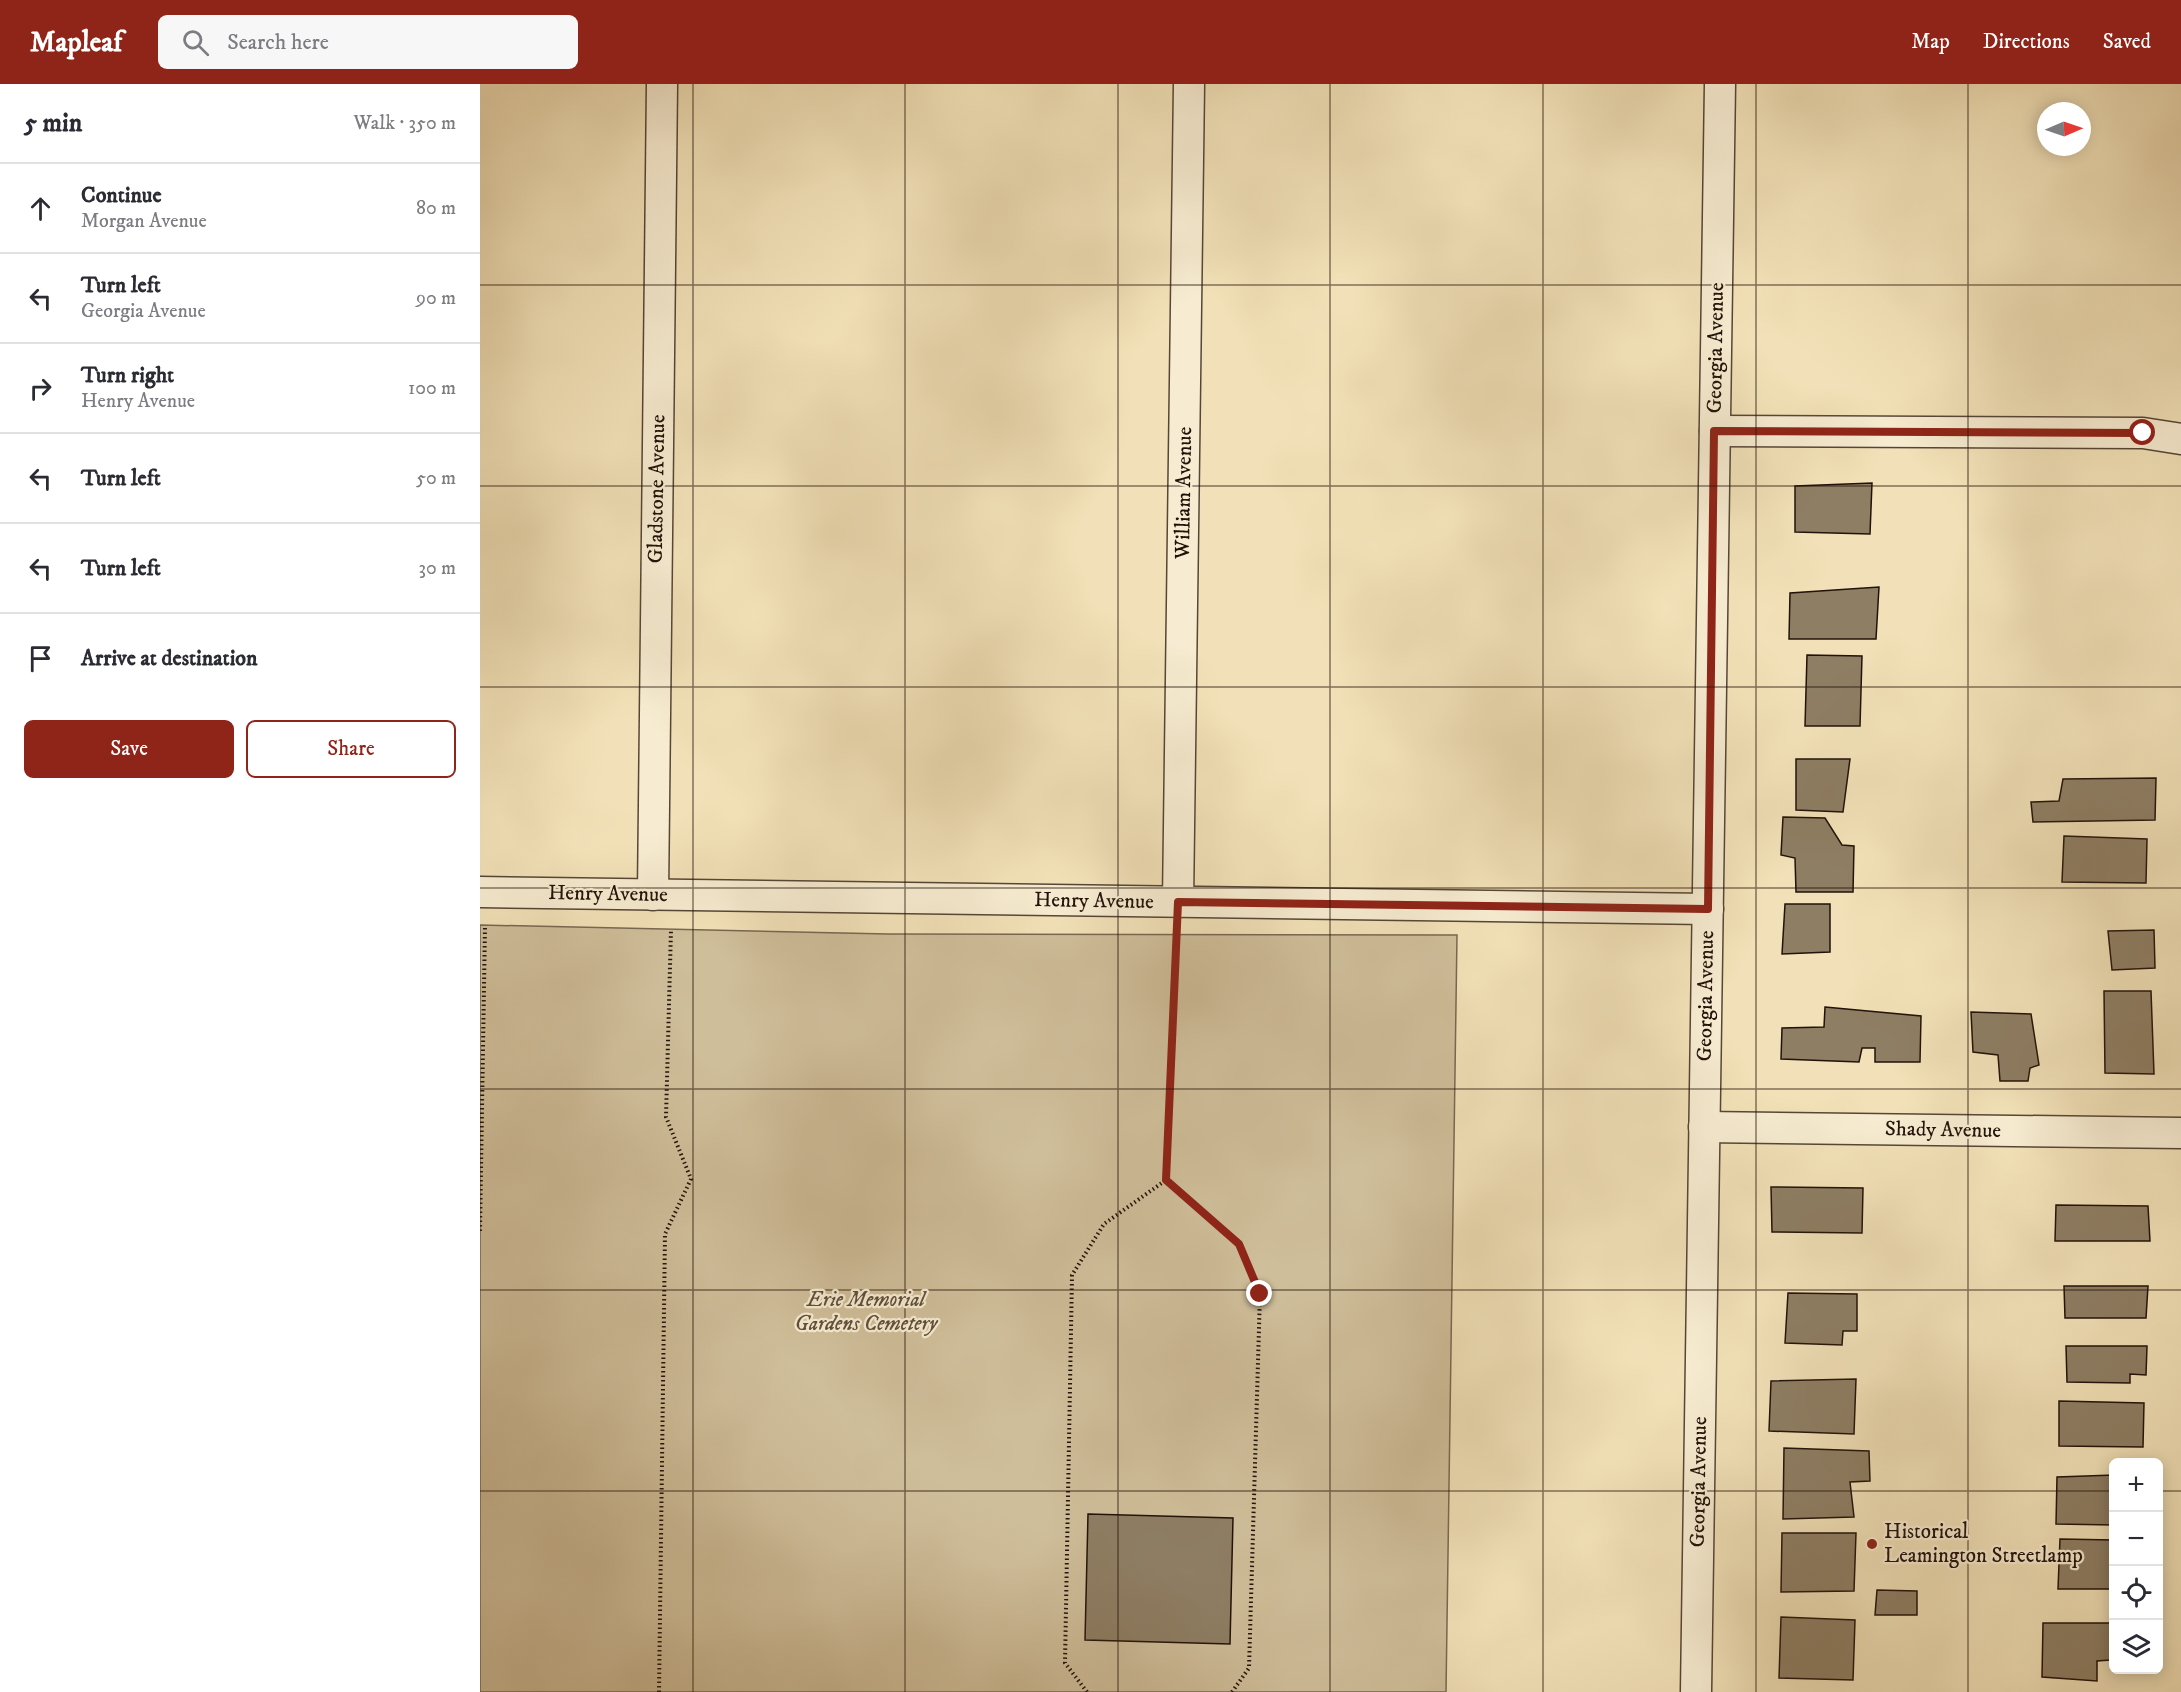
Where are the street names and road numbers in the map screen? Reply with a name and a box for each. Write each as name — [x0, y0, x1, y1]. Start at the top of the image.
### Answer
street label: Georgia Avenue — [1702, 282, 1730, 414]
street label: Gladstone Avenue — [643, 414, 671, 564]
street label: William Avenue — [1170, 426, 1198, 560]
street label: Henry Avenue — [548, 880, 668, 908]
street label: Henry Avenue — [1034, 887, 1154, 915]
street label: Georgia Avenue — [1692, 930, 1720, 1062]
street label: Shady Avenue — [1885, 1116, 2002, 1144]
street label: Georgia Avenue — [1685, 1416, 1713, 1548]

